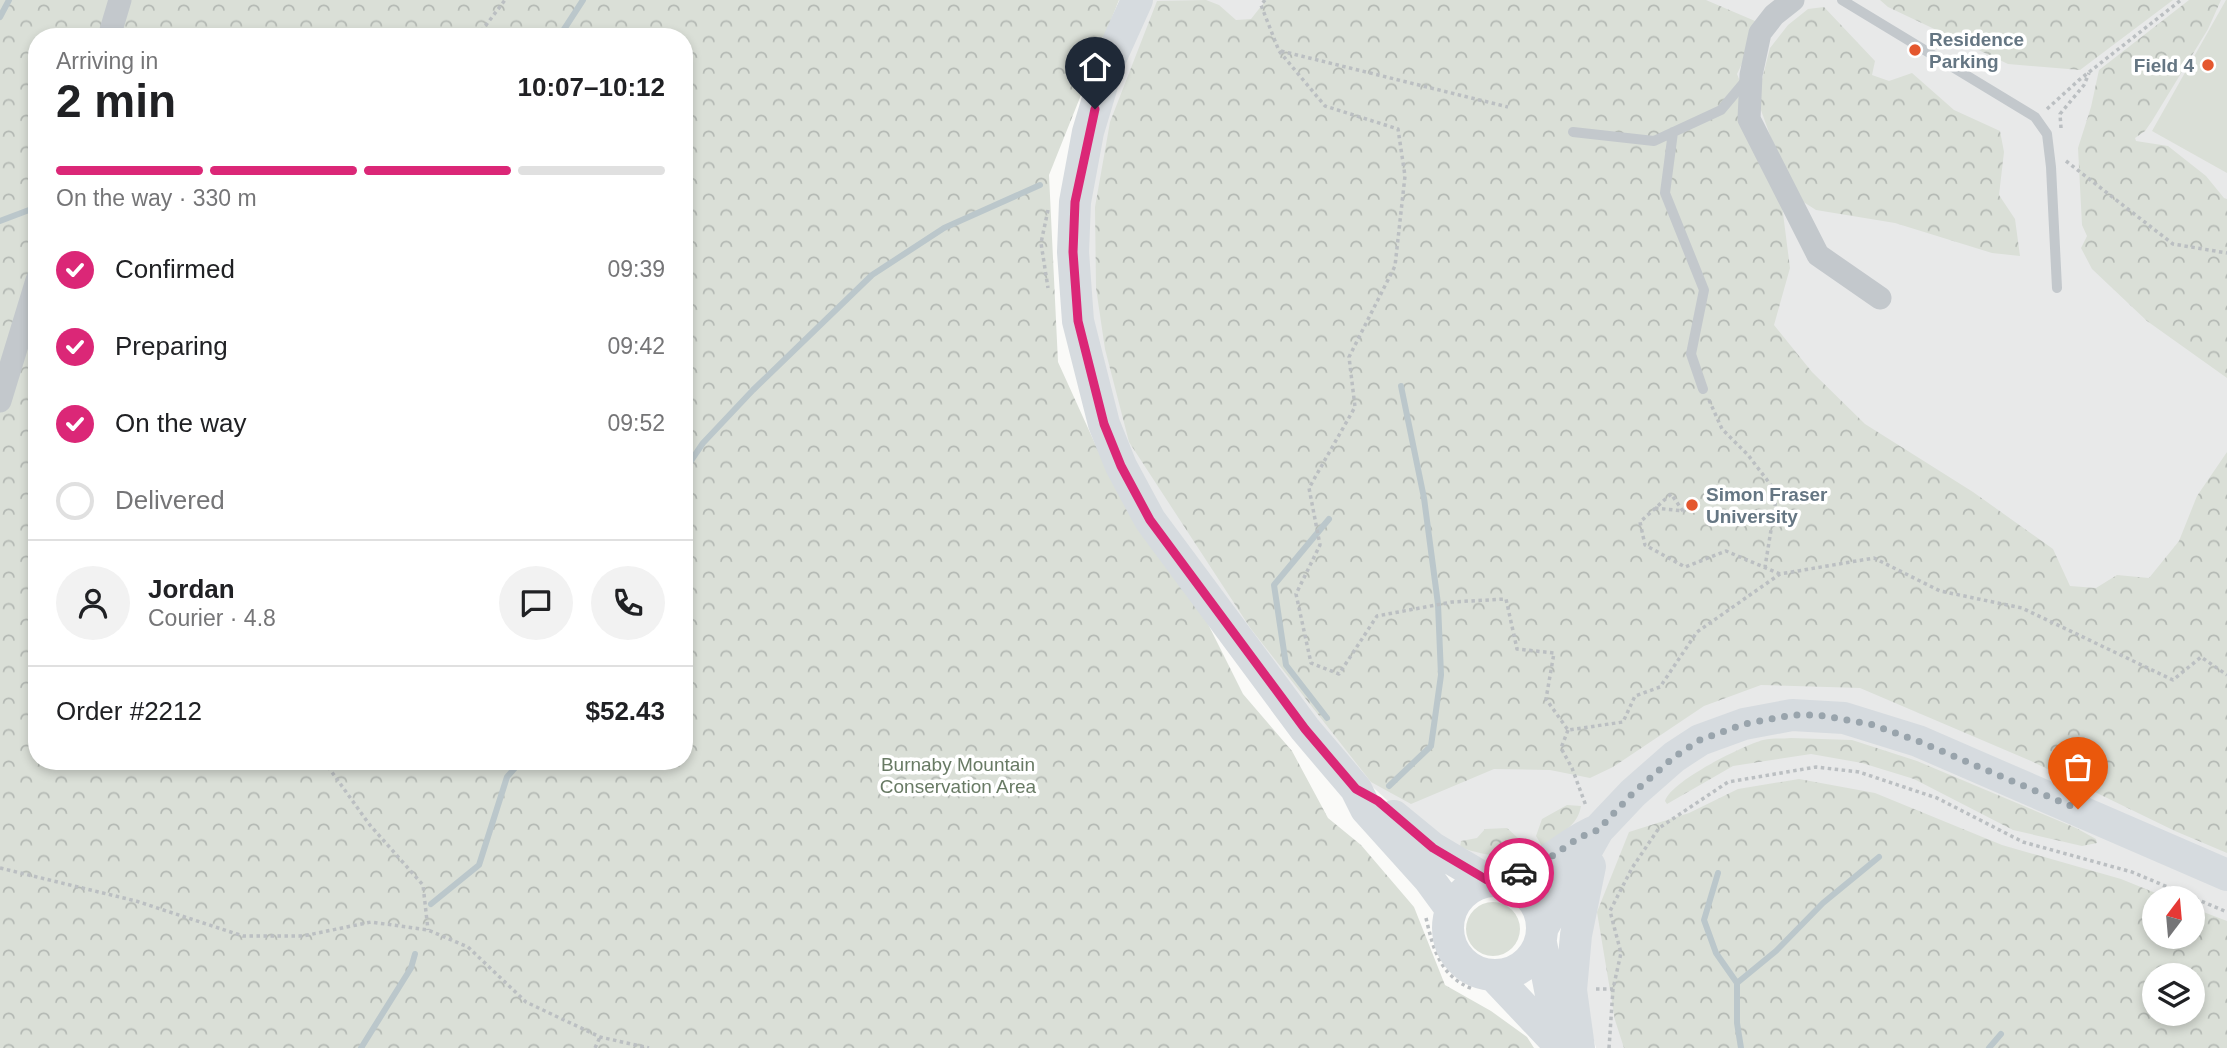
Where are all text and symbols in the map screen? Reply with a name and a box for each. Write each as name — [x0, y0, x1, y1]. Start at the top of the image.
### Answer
place label: Residence Parking — [1929, 29, 2024, 72]
pin — [1065, 37, 1125, 109]
marker: Residence Parking — [1907, 42, 1923, 58]
text: Arriving in — [56, 48, 158, 74]
icon: home — [1076, 48, 1114, 86]
place label: Field 4 — [2134, 55, 2194, 76]
marker: Field 4 — [2200, 57, 2216, 73]
text: 10:07–10:12 — [518, 72, 665, 102]
text: 2 min — [56, 75, 176, 127]
text: On the way · 330 m — [56, 185, 257, 211]
icon: check — [56, 251, 94, 289]
text: Confirmed — [115, 254, 235, 284]
text: 09:39 — [607, 256, 665, 282]
icon: check — [56, 328, 94, 366]
text: Preparing — [115, 331, 228, 361]
text: 09:42 — [607, 333, 665, 359]
icon: check — [56, 405, 94, 443]
text: On the way — [115, 408, 247, 438]
text: 09:52 — [607, 410, 665, 436]
place label: Simon Fraser University — [1706, 484, 1828, 527]
text: Delivered — [115, 485, 225, 515]
marker: Simon Fraser University — [1684, 497, 1700, 513]
button: person — [56, 566, 130, 640]
button: chat — [499, 566, 573, 640]
button: phone — [591, 566, 665, 640]
text: Jordan — [148, 574, 235, 604]
text: Courier · 4.8 — [148, 605, 276, 631]
text: Order #2212 — [56, 696, 202, 726]
text: $52.43 — [585, 696, 665, 726]
pin — [2048, 737, 2108, 809]
icon: bag — [2059, 748, 2097, 786]
park label: Burnaby Mountain Conservation Area — [880, 754, 1037, 797]
courier — [1484, 838, 1554, 908]
icon: car — [1500, 854, 1538, 892]
north arrow — [2142, 886, 2205, 948]
map controls — [2142, 886, 2205, 1026]
button: layers — [2142, 963, 2205, 1026]

